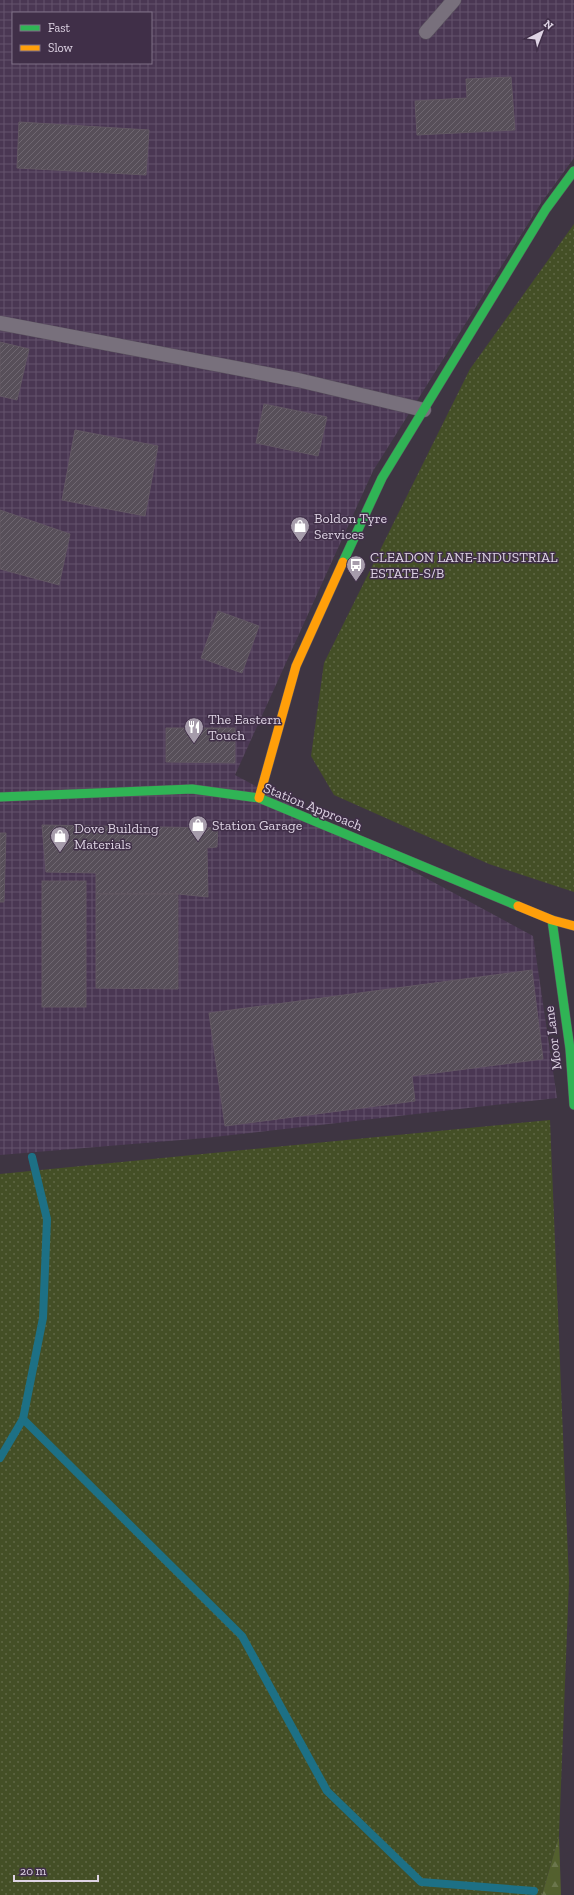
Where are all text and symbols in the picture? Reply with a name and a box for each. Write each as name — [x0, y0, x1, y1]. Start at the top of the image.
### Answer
legend — [12, 12, 152, 64]
north arrow — [522, 12, 562, 52]
text: N — [541, 17, 556, 33]
text: Fast — [48, 21, 71, 35]
text: Slow — [48, 41, 74, 55]
place label: Boldon Tyre Services — [314, 510, 388, 543]
shop icon: Boldon Tyre Services — [289, 515, 311, 543]
place label: CLEADON LANE-INDUSTRIAL ESTATE-S/B — [370, 549, 558, 582]
bus stop icon: CLEADON LANE-INDUSTRIAL ESTATE-S/B — [345, 554, 367, 582]
place label: The Eastern Touch — [208, 711, 281, 744]
restaurant icon: The Eastern Touch — [183, 716, 205, 744]
street label: Station Approach — [261, 779, 365, 835]
shop icon: Station Garage — [187, 814, 209, 842]
place label: Station Garage — [212, 817, 303, 834]
place label: Dove Building Materials — [74, 820, 159, 853]
shop icon: Dove Building Materials — [49, 825, 71, 853]
street label: Moor Lane — [541, 1005, 565, 1071]
scale bar — [14, 1857, 98, 1883]
text: 20 m — [20, 1864, 47, 1878]

